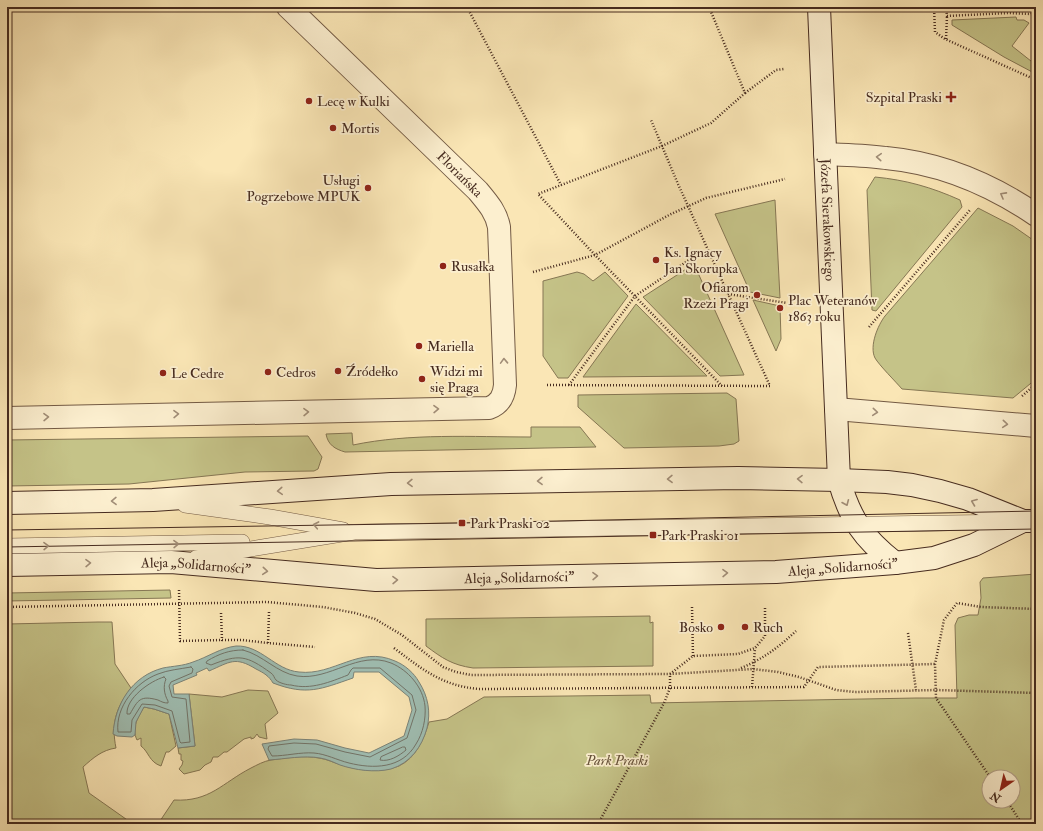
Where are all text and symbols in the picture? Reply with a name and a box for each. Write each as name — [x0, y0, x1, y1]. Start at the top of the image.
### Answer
place label: Szpital Praski — [866, 89, 942, 107]
marker: Szpital Praski — [945, 91, 957, 103]
place label: Lecę w Kulki — [317, 93, 390, 110]
marker: Lecę w Kulki — [304, 96, 314, 106]
place label: Mortis — [341, 120, 379, 137]
marker: Mortis — [328, 123, 338, 133]
street label: Floriańska — [433, 148, 486, 201]
one-way arrow — [876, 153, 882, 162]
street label: Józefa Sierakowskiego — [816, 157, 839, 282]
place label: Usługi Pogrzebowe MPUK — [247, 172, 360, 205]
marker: Usługi Pogrzebowe MPUK — [363, 183, 373, 193]
one-way arrow — [1000, 192, 1007, 199]
place label: Ks. Ignacy Jan Skorupka — [663, 244, 738, 278]
marker: Ks. Ignacy Jan Skorupka — [651, 255, 661, 265]
place label: Rusałka — [451, 258, 495, 275]
marker: Rusałka — [438, 261, 448, 271]
place label: Ofiarom Rzezi Pragi — [683, 279, 749, 312]
marker: Ofiarom Rzezi Pragi — [752, 290, 762, 300]
place label: Plac Weteranów 1863 roku — [788, 292, 877, 325]
marker: Plac Weteranów 1863 roku — [775, 303, 785, 313]
place label: Mariella — [427, 338, 474, 355]
marker: Mariella — [414, 341, 424, 351]
one-way arrow — [500, 358, 509, 364]
place label: Źródełko — [346, 363, 398, 380]
place label: Widzi mi się Praga — [429, 363, 483, 396]
place label: Cedros — [276, 364, 316, 381]
place label: Le Cedre — [171, 365, 224, 382]
marker: Źródełko — [333, 366, 343, 376]
marker: Cedros — [263, 367, 273, 377]
marker: Le Cedre — [158, 368, 168, 378]
marker: Widzi mi się Praga — [417, 374, 427, 384]
one-way arrow — [433, 405, 439, 413]
one-way arrow — [303, 407, 309, 416]
one-way arrow — [872, 408, 878, 417]
one-way arrow — [173, 410, 179, 418]
one-way arrow — [43, 413, 49, 421]
one-way arrow — [1002, 419, 1008, 428]
one-way arrow — [667, 475, 673, 483]
one-way arrow — [797, 475, 803, 483]
one-way arrow — [537, 477, 543, 485]
one-way arrow — [407, 479, 413, 487]
one-way arrow — [277, 486, 283, 495]
one-way arrow — [111, 497, 117, 505]
one-way arrow — [971, 498, 978, 506]
one-way arrow — [842, 499, 850, 506]
place label: Park Praski 02 — [470, 515, 550, 532]
marker: Park Praski 02 — [457, 518, 467, 528]
one-way arrow — [313, 521, 319, 530]
place label: Park Praski 01 — [661, 527, 739, 544]
marker: Park Praski 01 — [648, 530, 658, 540]
one-way arrow — [173, 540, 179, 548]
one-way arrow — [43, 542, 49, 550]
street label: Aleja „Solidarności” — [140, 554, 251, 578]
street label: Aleja „Solidarności” — [786, 555, 899, 580]
one-way arrow — [85, 559, 91, 567]
one-way arrow — [262, 566, 268, 575]
street label: Aleja „Solidarności” — [463, 568, 574, 587]
one-way arrow — [722, 569, 728, 577]
one-way arrow — [592, 572, 598, 580]
one-way arrow — [392, 575, 398, 584]
place label: Bosko — [679, 619, 713, 636]
place label: Ruch — [753, 619, 784, 636]
marker: Bosko — [716, 622, 726, 632]
marker: Ruch — [740, 622, 750, 632]
park label: Park Praski — [585, 752, 648, 769]
north arrow — [981, 769, 1021, 809]
text: N — [987, 788, 1004, 806]

